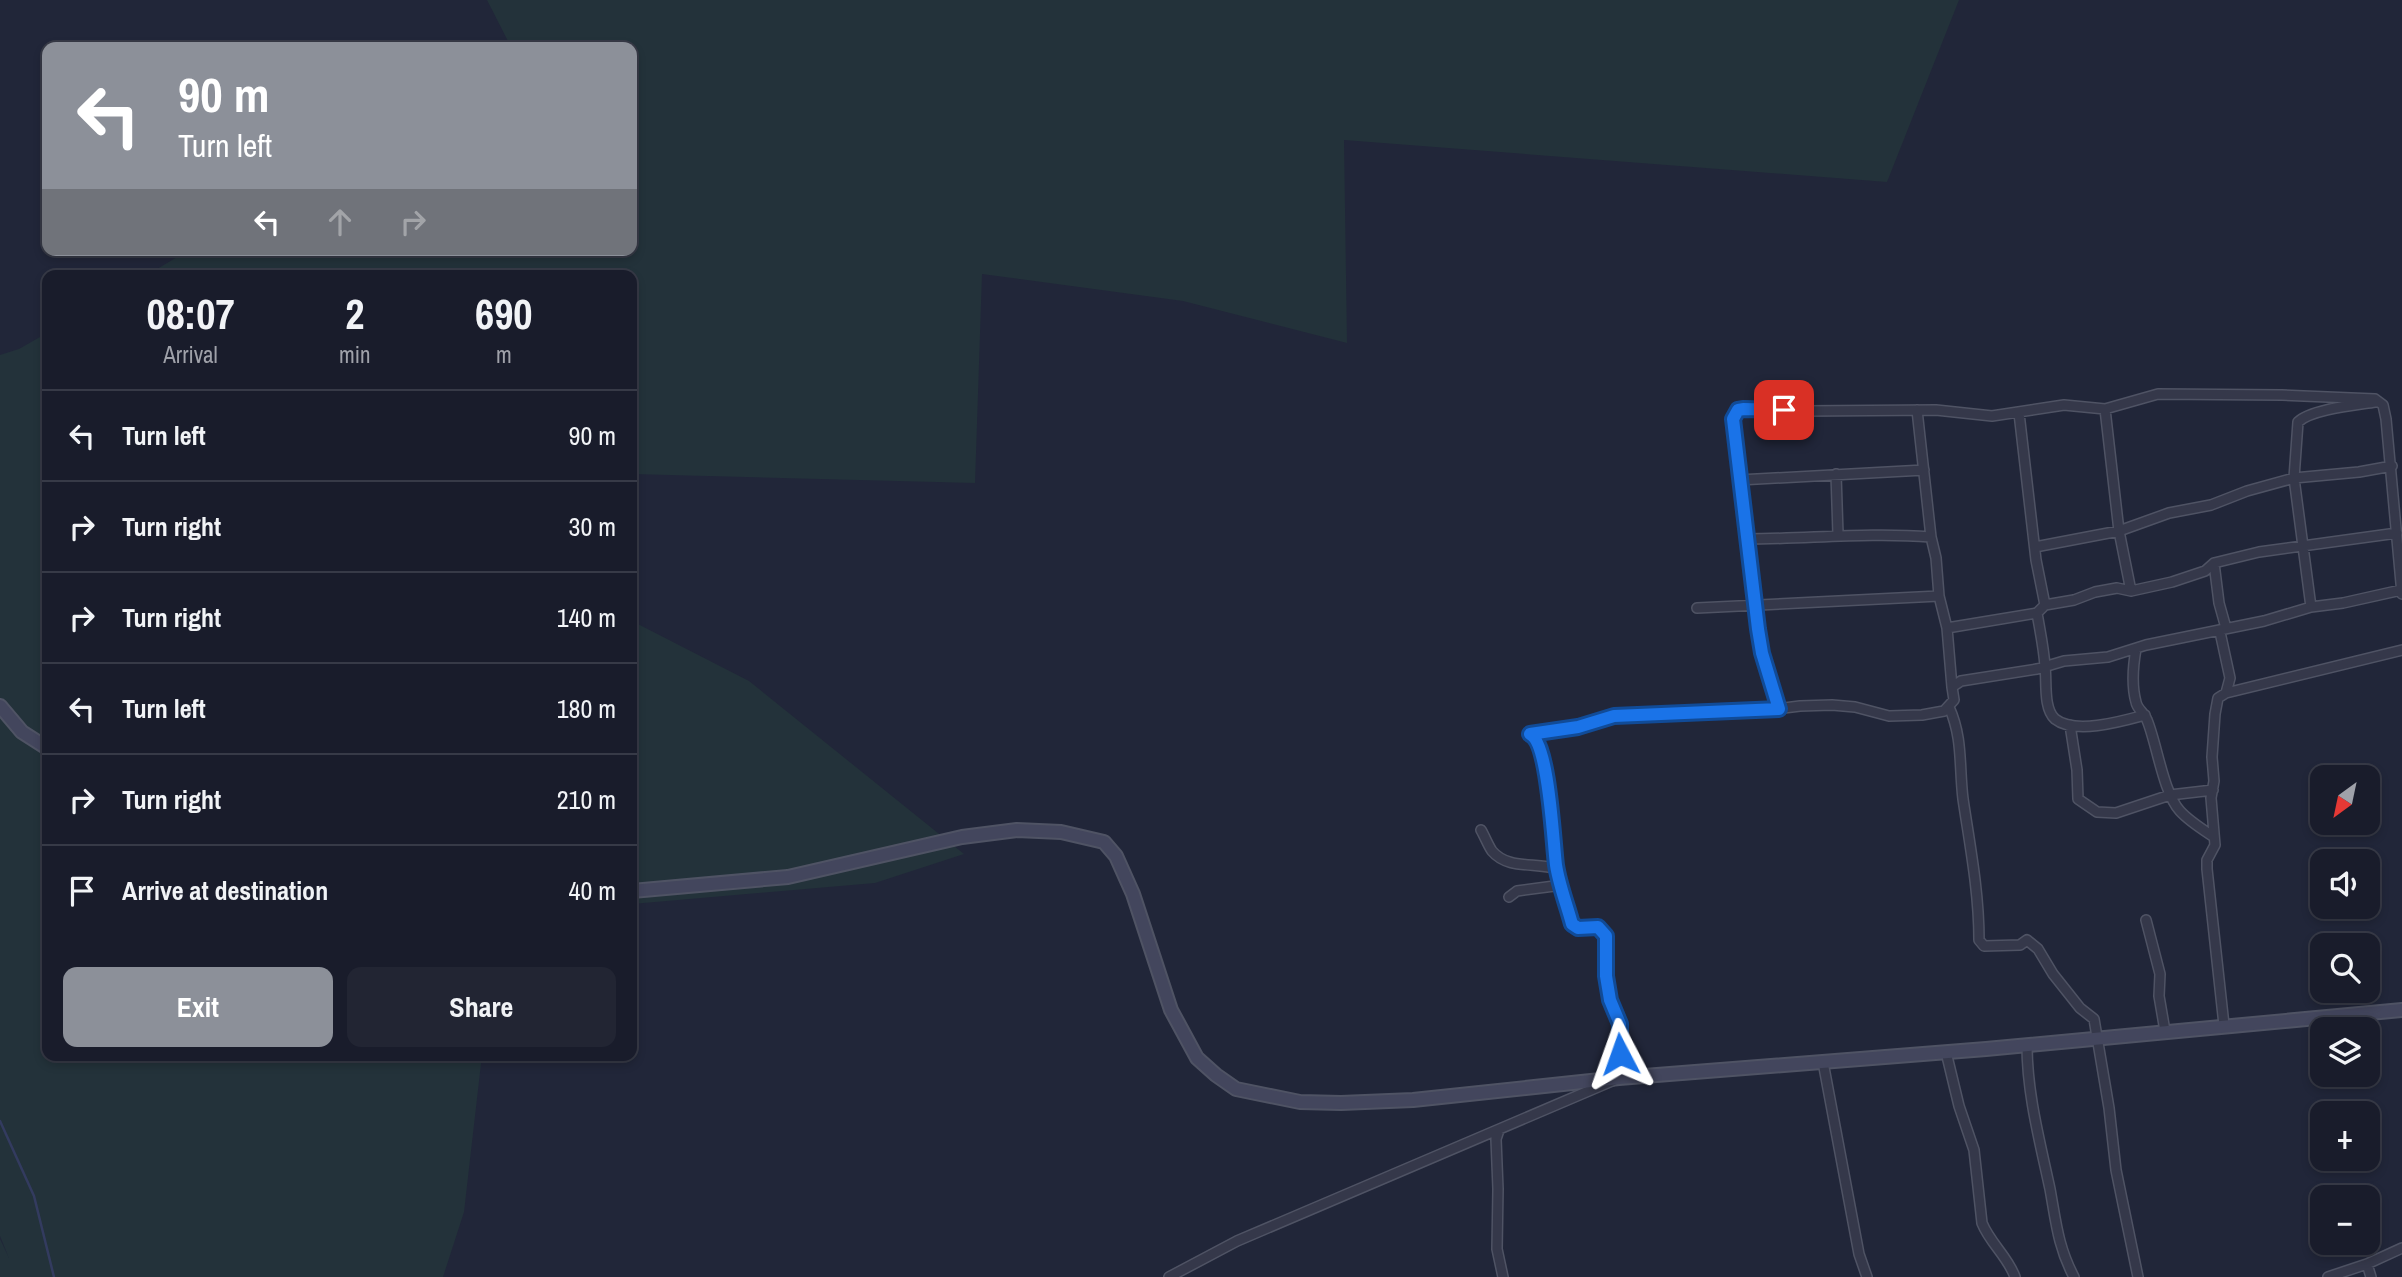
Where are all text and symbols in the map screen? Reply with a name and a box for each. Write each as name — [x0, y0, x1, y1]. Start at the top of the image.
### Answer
text: 90 m — [178, 61, 270, 127]
icon: left — [63, 70, 154, 161]
text: Turn left — [178, 124, 272, 167]
icon: left — [248, 203, 286, 241]
icon: ahead — [321, 203, 359, 241]
icon: right — [394, 203, 432, 241]
text: 08:07 — [147, 286, 235, 342]
text: 2 — [345, 286, 364, 342]
text: 690 — [475, 286, 533, 342]
text: Arrival — [163, 339, 218, 370]
text: min — [339, 339, 371, 370]
text: m — [496, 339, 512, 370]
pin — [1754, 380, 1814, 440]
icon: arrive — [1765, 391, 1803, 429]
icon: left — [63, 417, 101, 455]
text: Turn left — [122, 418, 206, 453]
text: 90 m — [569, 418, 616, 453]
icon: right — [63, 508, 101, 546]
text: Turn right — [122, 509, 221, 544]
text: 30 m — [569, 509, 616, 544]
icon: right — [63, 599, 101, 637]
text: Turn right — [122, 600, 221, 635]
text: 140 m — [557, 600, 616, 635]
icon: left — [63, 690, 101, 728]
text: Turn left — [122, 691, 206, 726]
text: 180 m — [557, 691, 616, 726]
north arrow — [2310, 765, 2380, 835]
map controls — [2310, 765, 2380, 1255]
icon: right — [63, 781, 101, 819]
text: Turn right — [122, 782, 221, 817]
text: 210 m — [557, 782, 616, 817]
button: sound — [2310, 849, 2380, 919]
icon: arrive — [63, 872, 101, 910]
text: Arrive at destination — [122, 873, 328, 908]
text: 40 m — [569, 873, 616, 908]
button: search — [2310, 933, 2380, 1003]
button: Exit — [63, 967, 333, 1047]
button: Share — [347, 967, 616, 1047]
position arrow — [1583, 1017, 1657, 1091]
button: layers — [2310, 1017, 2380, 1087]
button: + — [2310, 1101, 2380, 1171]
button: − — [2310, 1185, 2380, 1255]

